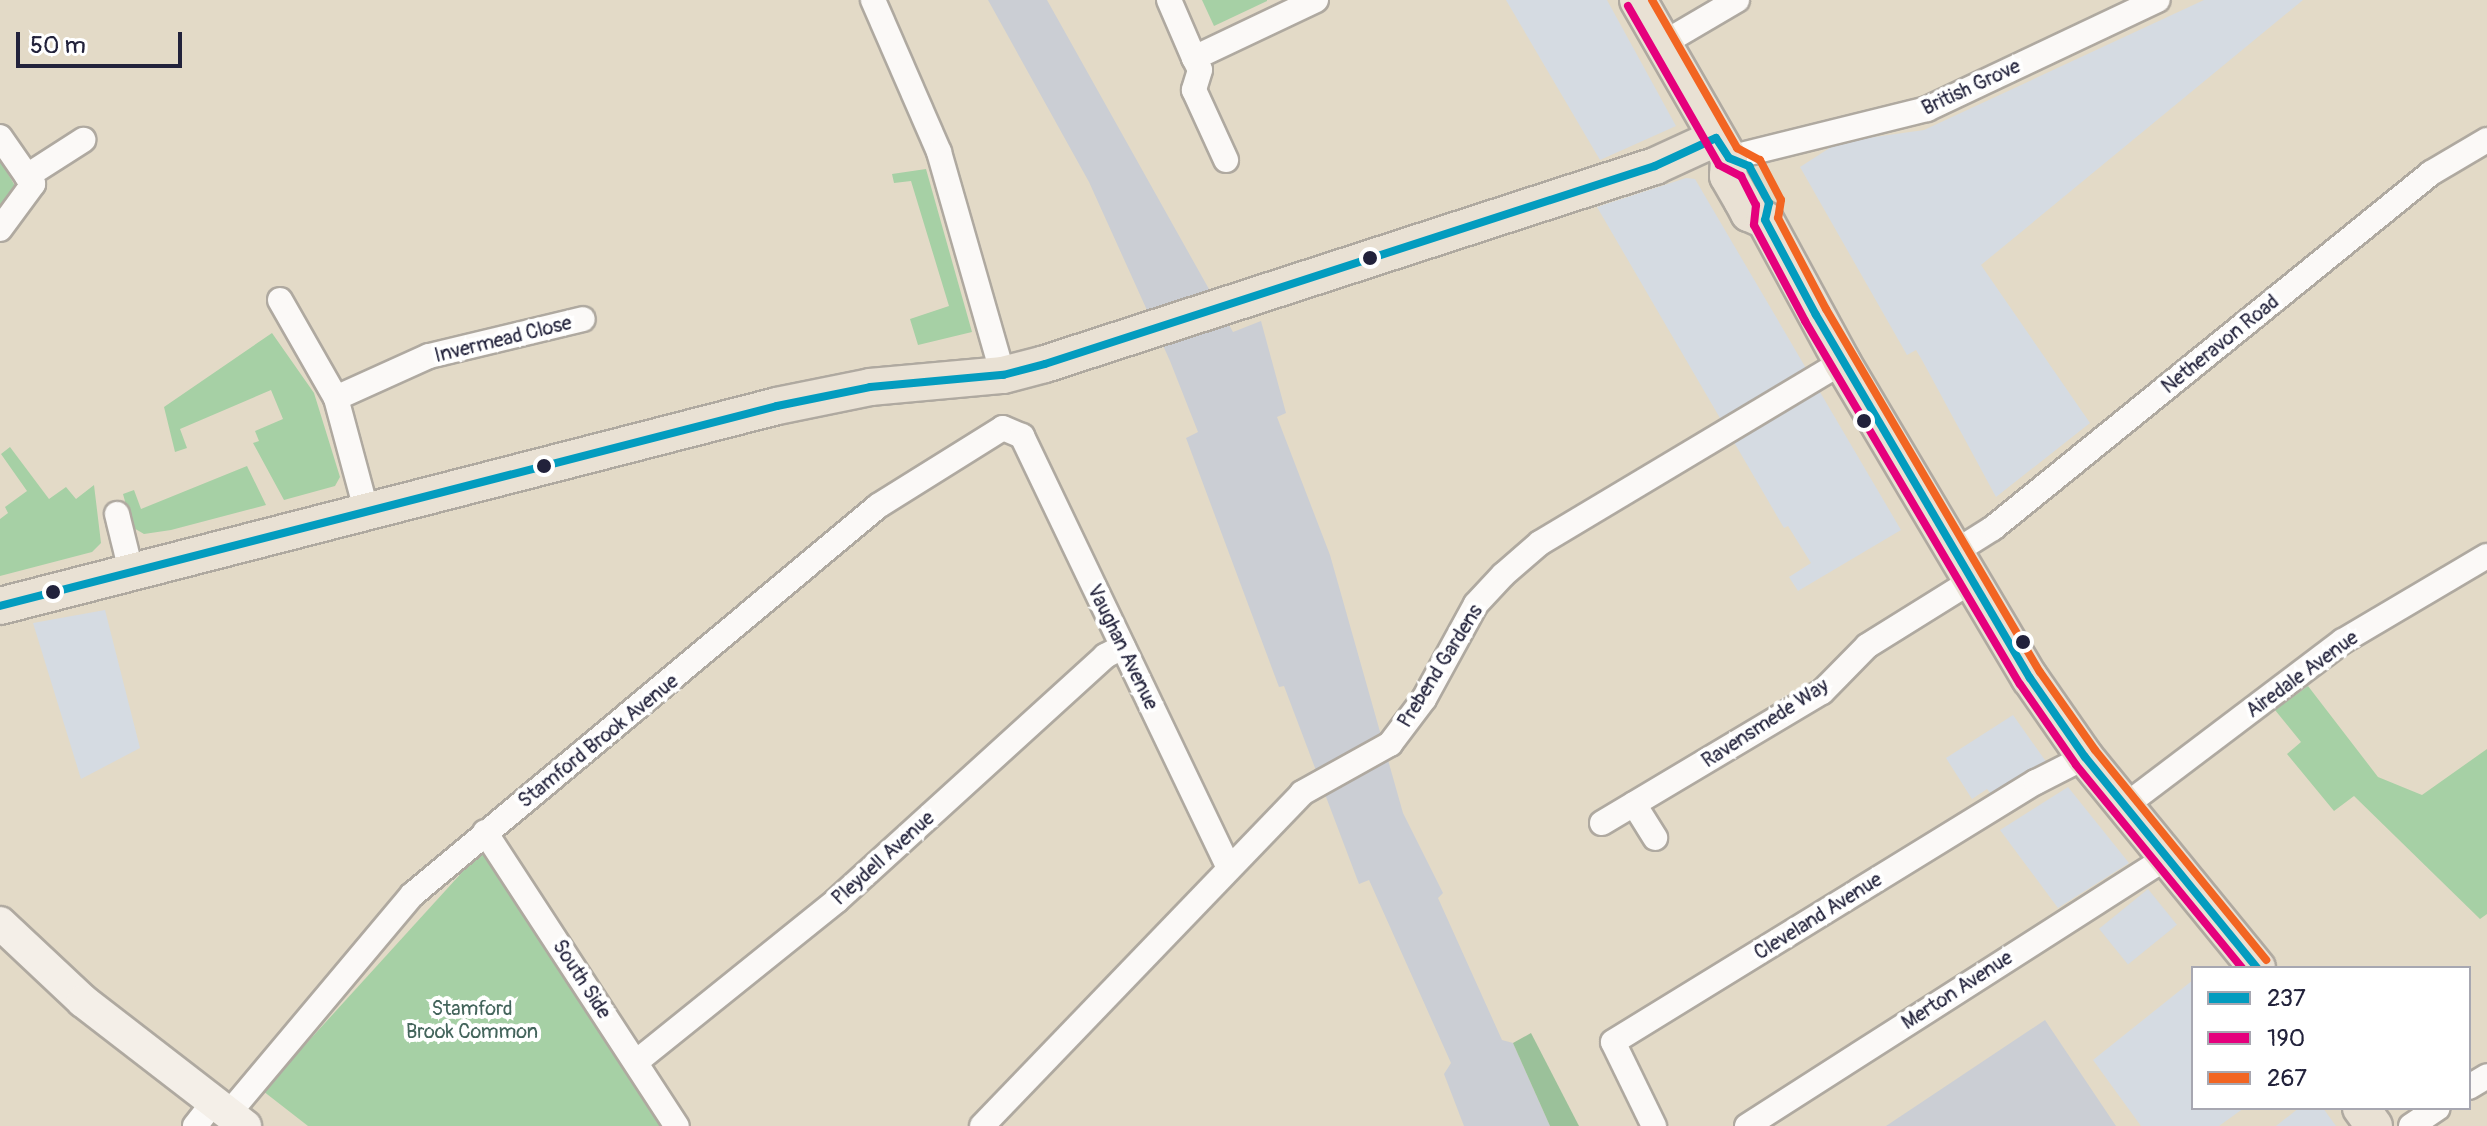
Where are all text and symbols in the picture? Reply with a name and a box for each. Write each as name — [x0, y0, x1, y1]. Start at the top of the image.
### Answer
scale bar — [20, 16, 186, 66]
text: 50 m — [30, 31, 86, 60]
street label: British Grove — [1918, 54, 2024, 120]
unlabelled marker — [1362, 250, 1378, 266]
street label: Netheravon Road — [2157, 289, 2283, 399]
street label: Invermead Close — [432, 310, 574, 368]
unlabelled marker — [1856, 413, 1872, 429]
unlabelled marker — [536, 458, 552, 474]
street label: Vaughan Avenue — [1082, 580, 1164, 714]
unlabelled marker — [45, 584, 61, 600]
street label: Prebend Gardens — [1393, 600, 1487, 732]
street label: Airedale Avenue — [2241, 625, 2363, 723]
unlabelled marker — [2015, 634, 2031, 650]
street label: Stamford Brook Avenue — [513, 669, 683, 813]
street label: Ravensmede Way — [1697, 673, 1833, 773]
street label: Pleydell Avenue — [827, 806, 939, 910]
street label: Cleveland Avenue — [1750, 867, 1886, 965]
street label: South Side — [548, 935, 616, 1023]
street label: Merton Avenue — [1897, 945, 2017, 1035]
legend — [2191, 966, 2471, 1110]
text: 237 — [2267, 984, 2306, 1013]
park label: Stamford Brook Common — [406, 997, 538, 1044]
text: 190 — [2267, 1024, 2305, 1053]
text: 267 — [2267, 1064, 2307, 1093]

